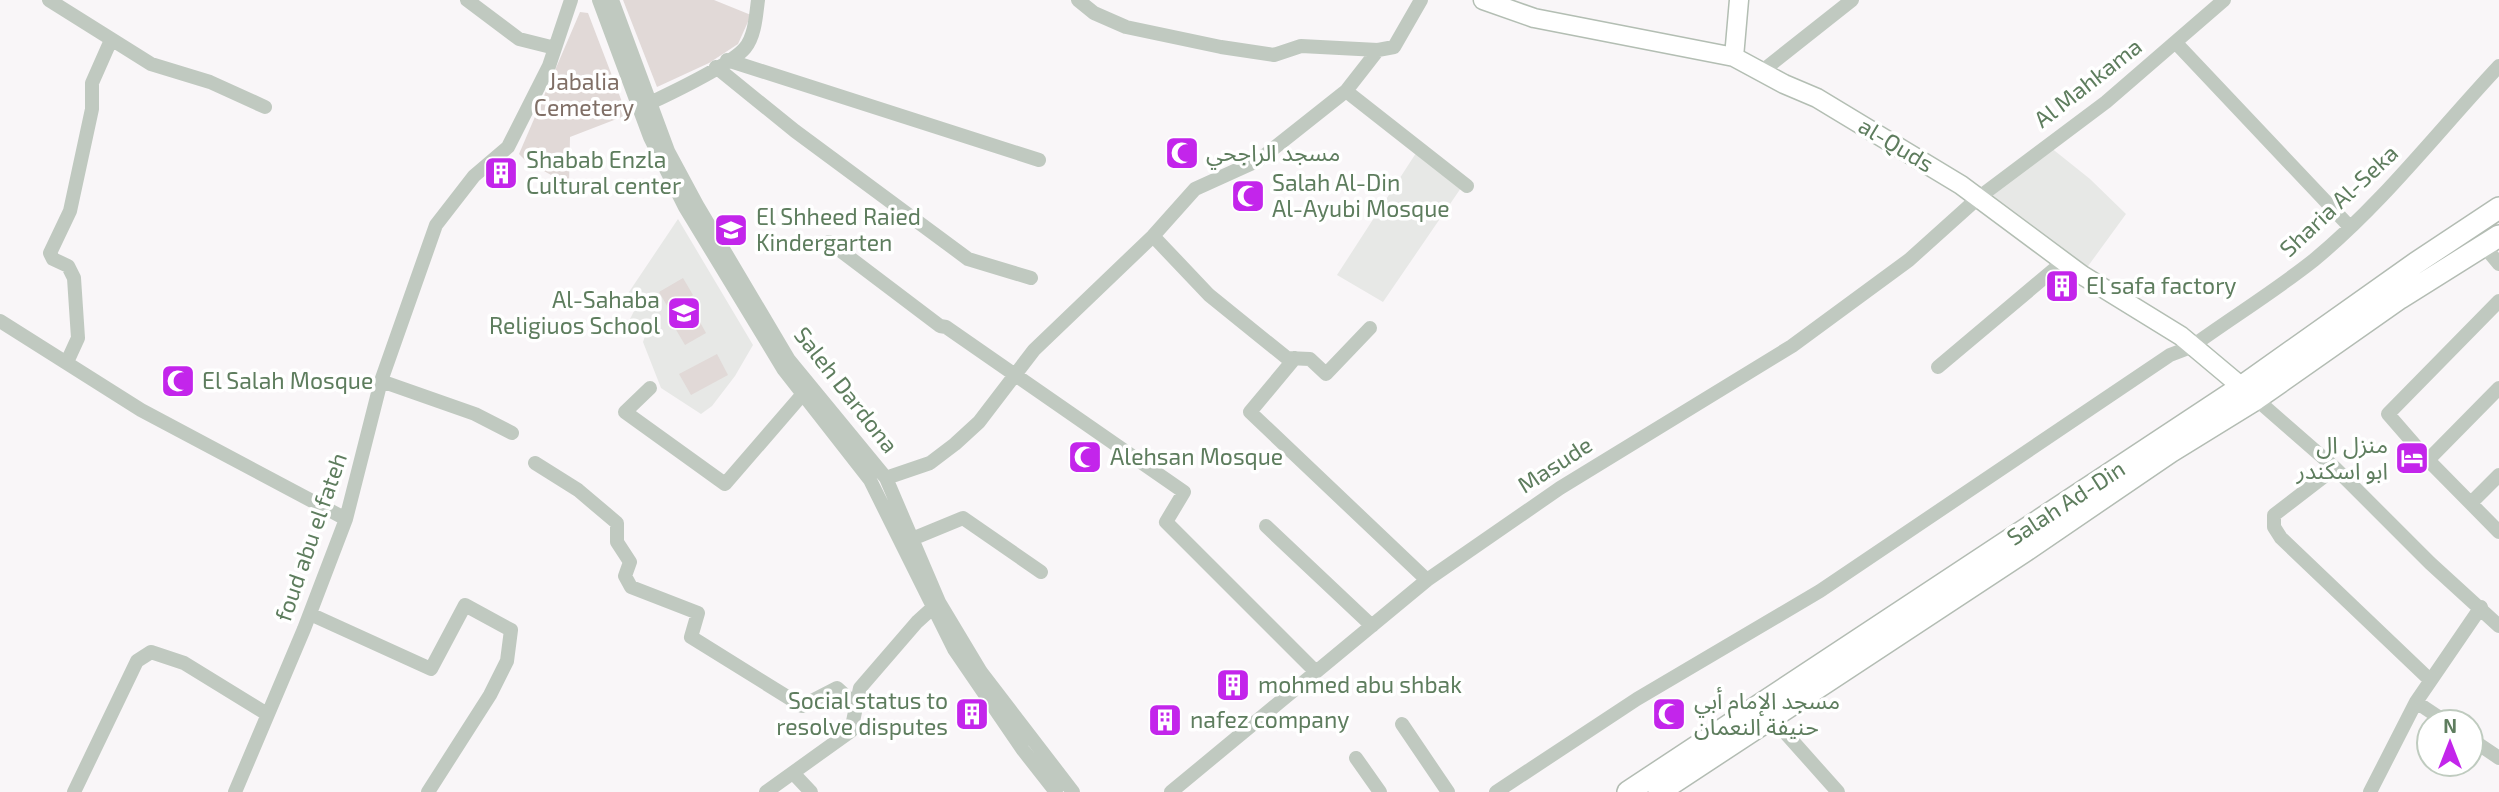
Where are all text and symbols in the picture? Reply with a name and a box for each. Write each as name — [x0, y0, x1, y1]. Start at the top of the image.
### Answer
street label: Al Mahkama — [2028, 31, 2147, 133]
park label: Jabalia Cemetery — [534, 67, 634, 121]
street label: al-Quds — [1854, 111, 1939, 177]
mosque icon: مسجد الراجحي — [1163, 134, 1201, 172]
place label: مسجد الراجحي — [1206, 138, 1340, 170]
street label: Sharia Al-Seka — [2273, 138, 2403, 262]
place label: Shabab Enzla Cultural center — [526, 145, 681, 199]
building icon: Shabab Enzla Cultural center — [482, 154, 520, 192]
place label: Salah Al-Din Al-Ayubi Mosque — [1272, 168, 1450, 222]
mosque icon: Salah Al-Din Al-Ayubi Mosque — [1229, 177, 1267, 215]
place label: El Shheed Raied Kindergarten — [756, 202, 921, 256]
school or university icon: El Shheed Raied Kindergarten — [712, 211, 750, 249]
building icon: El safa factory — [2043, 267, 2081, 305]
place label: El safa factory — [2086, 271, 2237, 299]
place label: Al-Sahaba Religiuos School — [489, 285, 660, 339]
school or university icon: Al-Sahaba Religiuos School — [665, 294, 703, 332]
street label: Saleh Dardona — [789, 321, 905, 458]
mosque icon: El Salah Mosque — [159, 362, 197, 400]
place label: El Salah Mosque — [202, 366, 373, 394]
street label: Masude — [1512, 430, 1597, 499]
place label: منزل ال ابو اسكندر — [2296, 430, 2388, 485]
mosque icon: Alehsan Mosque — [1066, 438, 1104, 476]
hotel icon: منزل ال ابو اسكندر — [2393, 439, 2431, 477]
place label: Alehsan Mosque — [1110, 442, 1283, 470]
street label: foud abu el fateh — [268, 449, 352, 625]
street label: Salah Ad-Din — [2001, 454, 2130, 551]
building icon: mohmed abu shbak — [1214, 666, 1252, 704]
place label: mohmed abu shbak — [1258, 670, 1462, 698]
place label: Social status to resolve disputes — [776, 686, 948, 740]
place label: مسجد الإمام أبي حنيفة النعمان — [1694, 686, 1840, 740]
building icon: Social status to resolve disputes — [953, 695, 991, 733]
mosque icon: مسجد الإمام أبي حنيفة النعمان — [1650, 695, 1688, 733]
building icon: nafez company — [1146, 701, 1184, 739]
place label: nafez company — [1190, 705, 1350, 733]
north arrow — [2415, 708, 2485, 778]
text: N — [2443, 714, 2457, 737]

